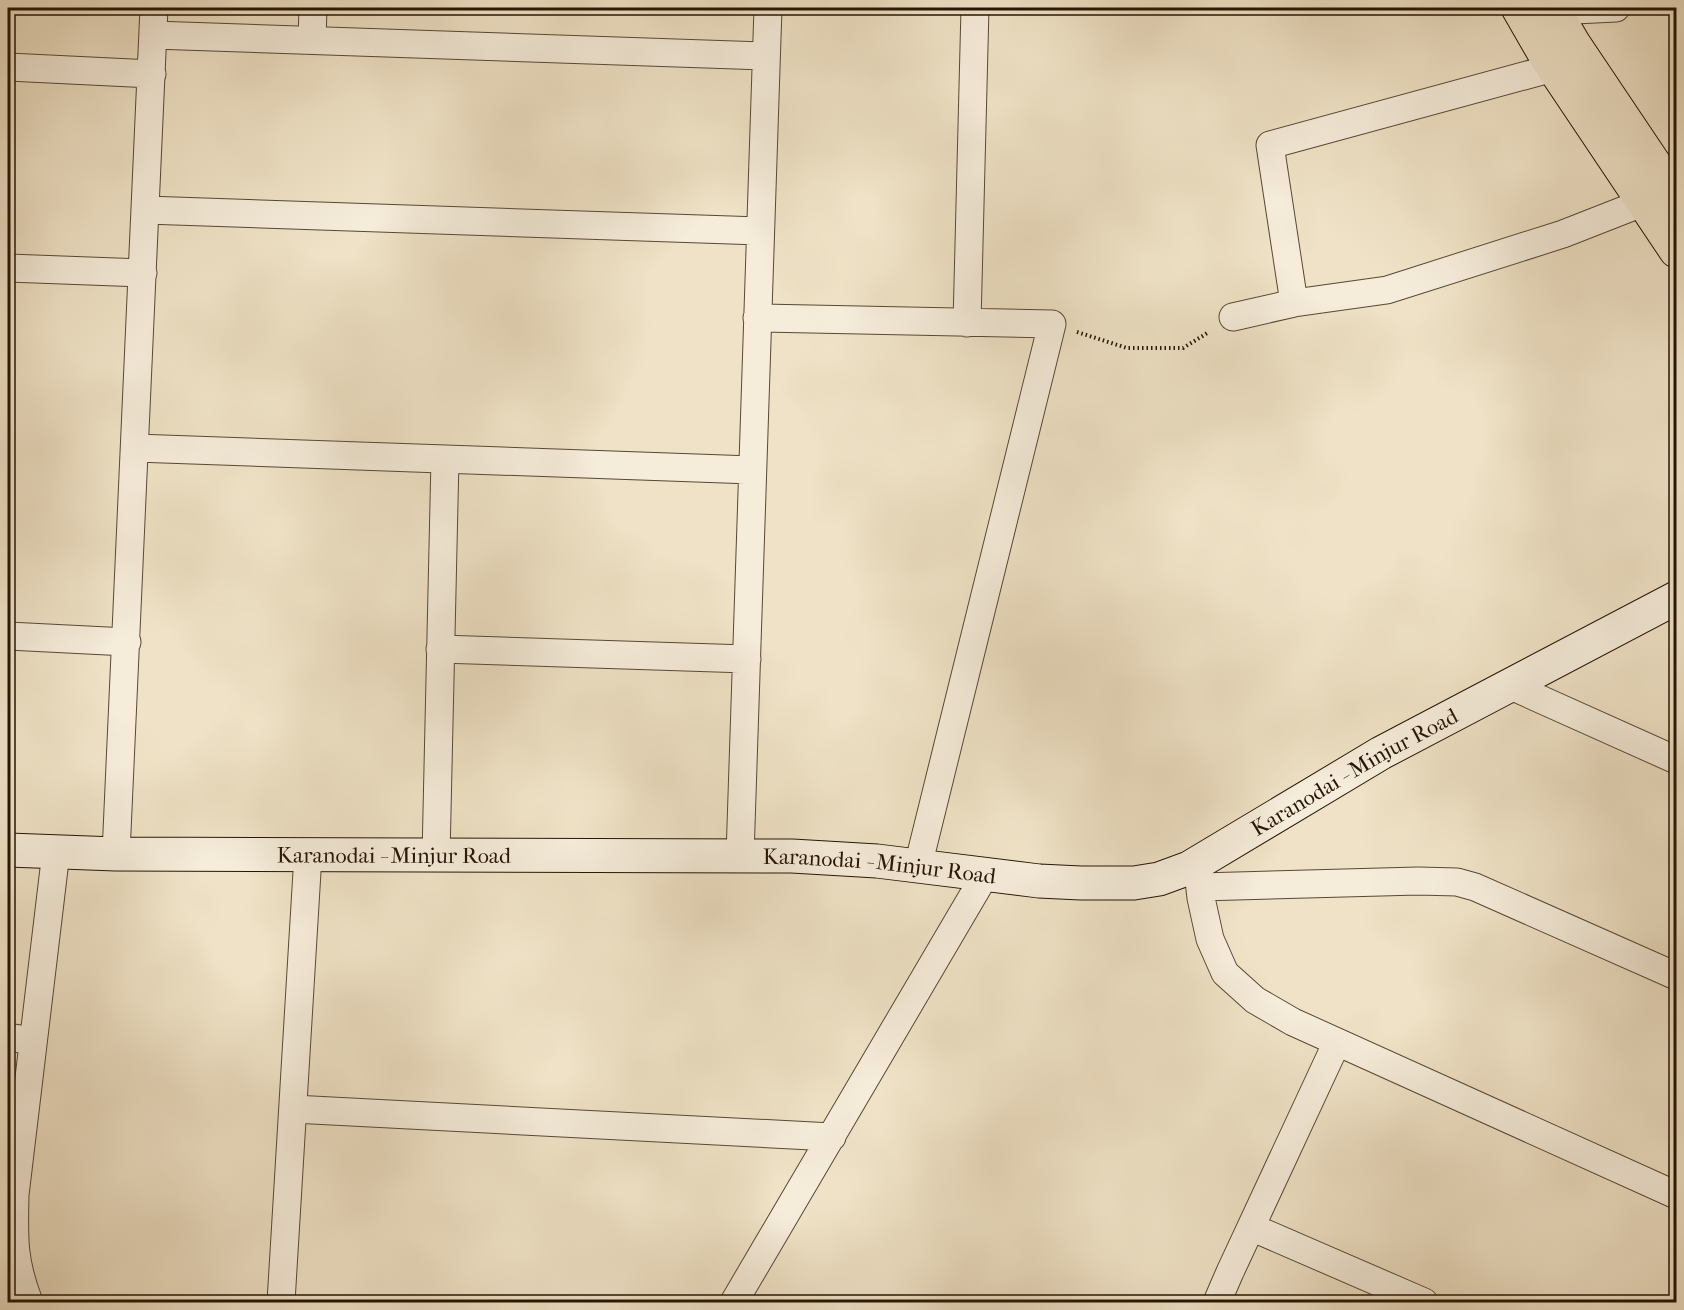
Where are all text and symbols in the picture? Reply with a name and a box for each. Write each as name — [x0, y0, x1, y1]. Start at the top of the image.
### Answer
street label: Karanodai - Minjur Road — [1246, 703, 1463, 842]
street label: Karanodai - Minjur Road — [277, 842, 512, 869]
street label: Karanodai - Minjur Road — [763, 844, 998, 890]

